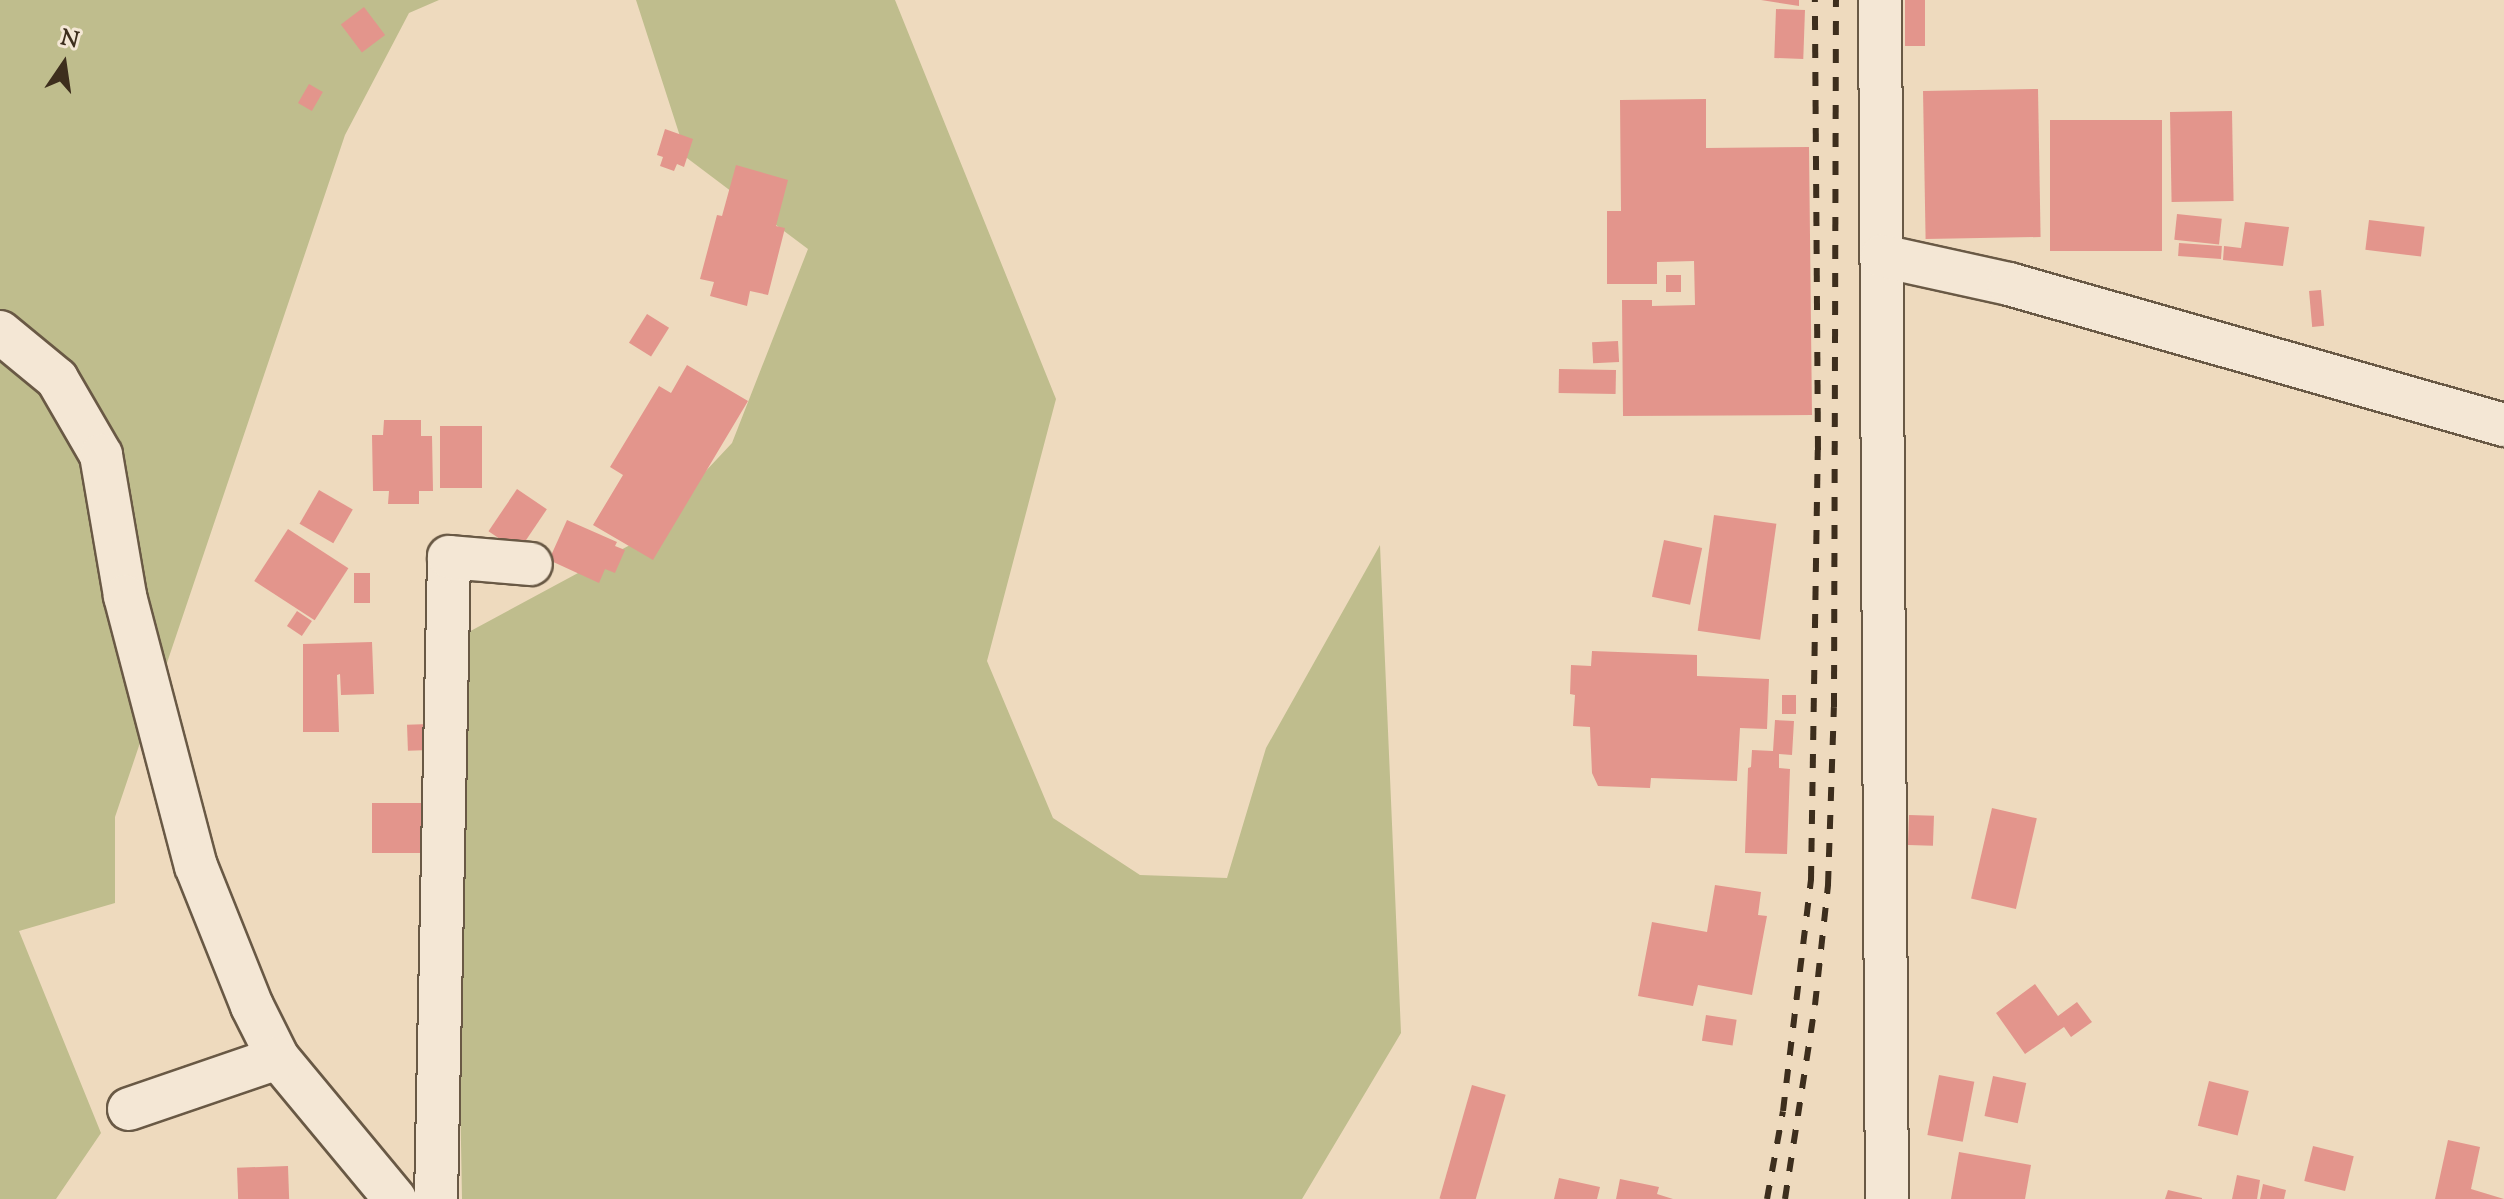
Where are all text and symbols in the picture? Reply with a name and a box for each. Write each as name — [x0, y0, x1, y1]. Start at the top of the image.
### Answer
text: N — [57, 23, 82, 58]
north arrow — [24, 24, 104, 104]

